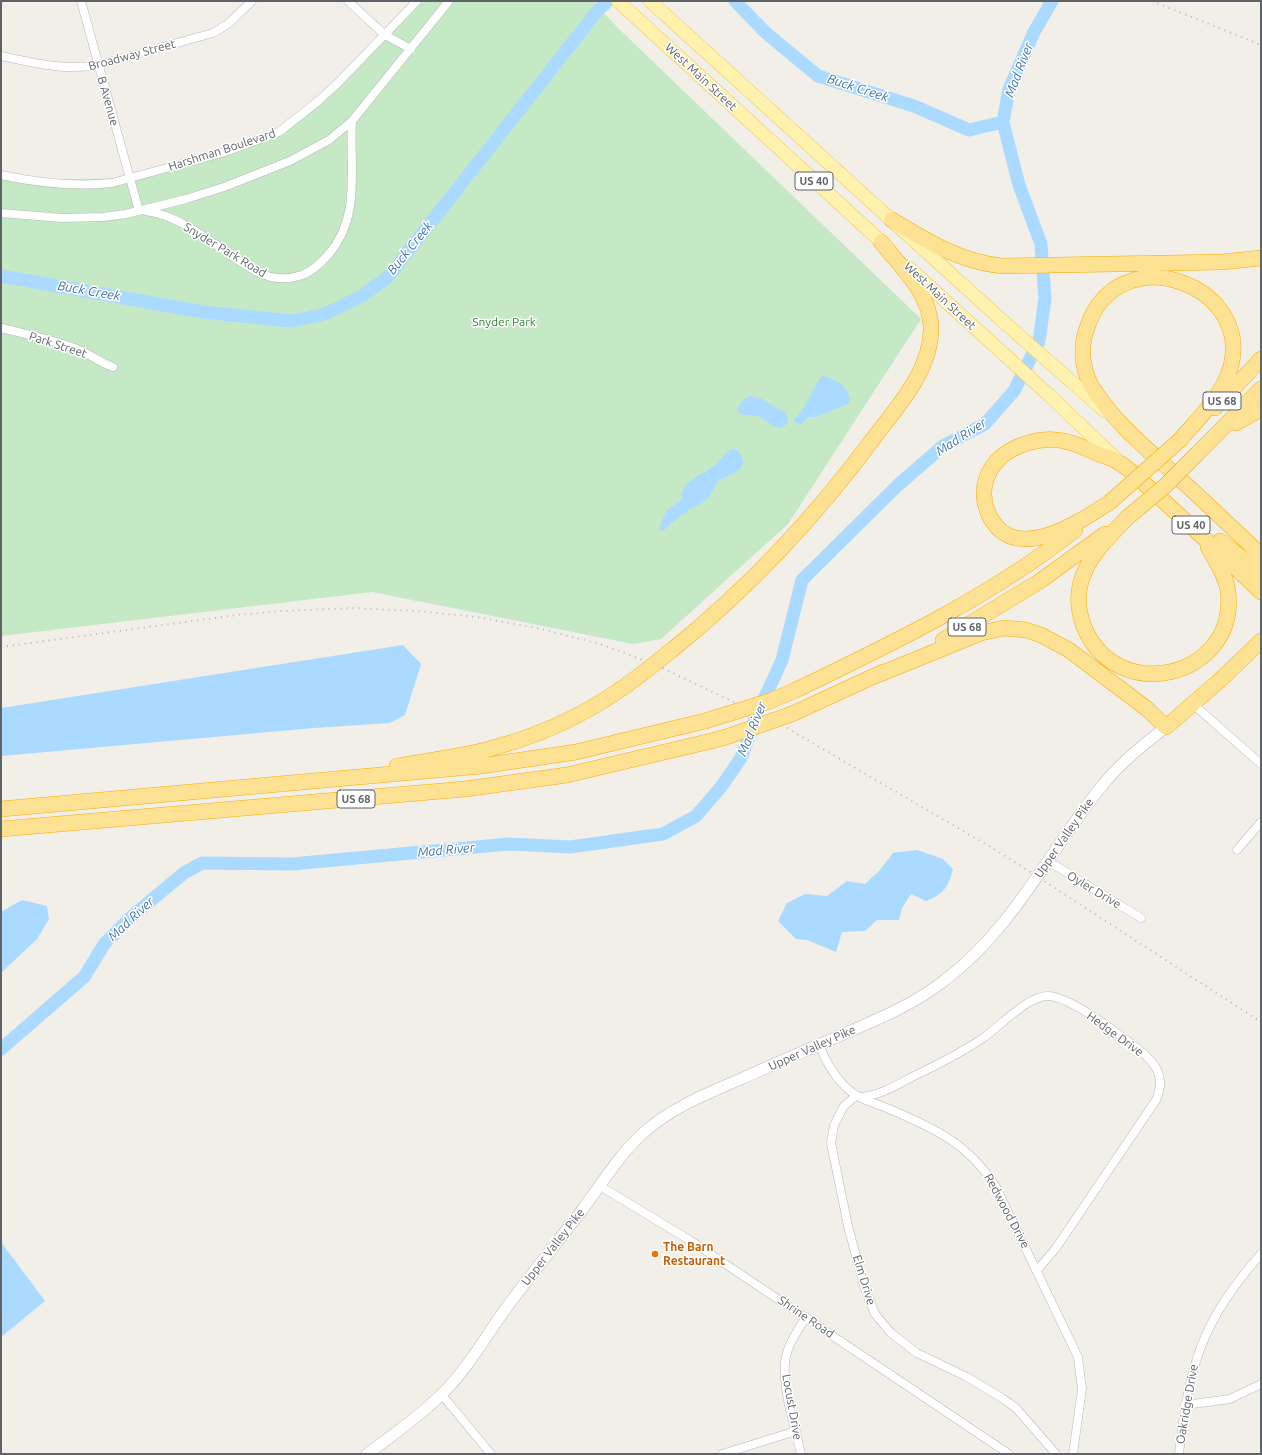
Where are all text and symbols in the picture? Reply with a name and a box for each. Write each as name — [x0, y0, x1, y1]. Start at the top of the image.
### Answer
street label: Broadway Street — [87, 36, 177, 74]
street label: West Main Street — [662, 40, 740, 114]
water label: Mad River — [1001, 41, 1037, 99]
water label: Buck Creek — [825, 71, 891, 105]
street label: B Avenue — [94, 75, 122, 127]
street label: Harshman Boulevard — [166, 126, 278, 174]
road number: US 40 — [795, 172, 833, 190]
water label: Buck Creek — [384, 218, 436, 278]
street label: Snyder Park Road — [181, 220, 269, 280]
street label: West Main Street — [901, 259, 979, 333]
water label: Buck Creek — [56, 278, 122, 304]
park label: Snyder Park — [472, 315, 536, 329]
street label: Park Street — [27, 329, 89, 361]
road number: US 68 — [1203, 392, 1241, 410]
water label: Mad River — [933, 415, 989, 459]
road number: US 40 — [1172, 516, 1210, 534]
road number: US 68 — [948, 618, 986, 636]
water label: Mad River — [734, 700, 770, 758]
road number: US 68 — [337, 790, 375, 808]
street label: Upper Valley Pike — [1031, 795, 1097, 881]
water label: Mad River — [417, 840, 475, 860]
street label: Oyler Drive — [1064, 868, 1124, 912]
water label: Mad River — [105, 894, 157, 944]
street label: Hedge Drive — [1084, 1009, 1146, 1059]
street label: Upper Valley Pike — [766, 1022, 858, 1074]
street label: Redwood Drive — [981, 1171, 1033, 1251]
street label: Upper Valley Pike — [518, 1206, 588, 1288]
place label: The Barn Restaurant — [663, 1240, 725, 1268]
marker: The Barn Restaurant — [650, 1249, 660, 1259]
street label: Elm Drive — [850, 1253, 878, 1307]
street label: Shrine Road — [775, 1293, 837, 1341]
street label: Oakridge Drive — [1173, 1363, 1201, 1445]
street label: Locust Drive — [779, 1373, 805, 1441]

